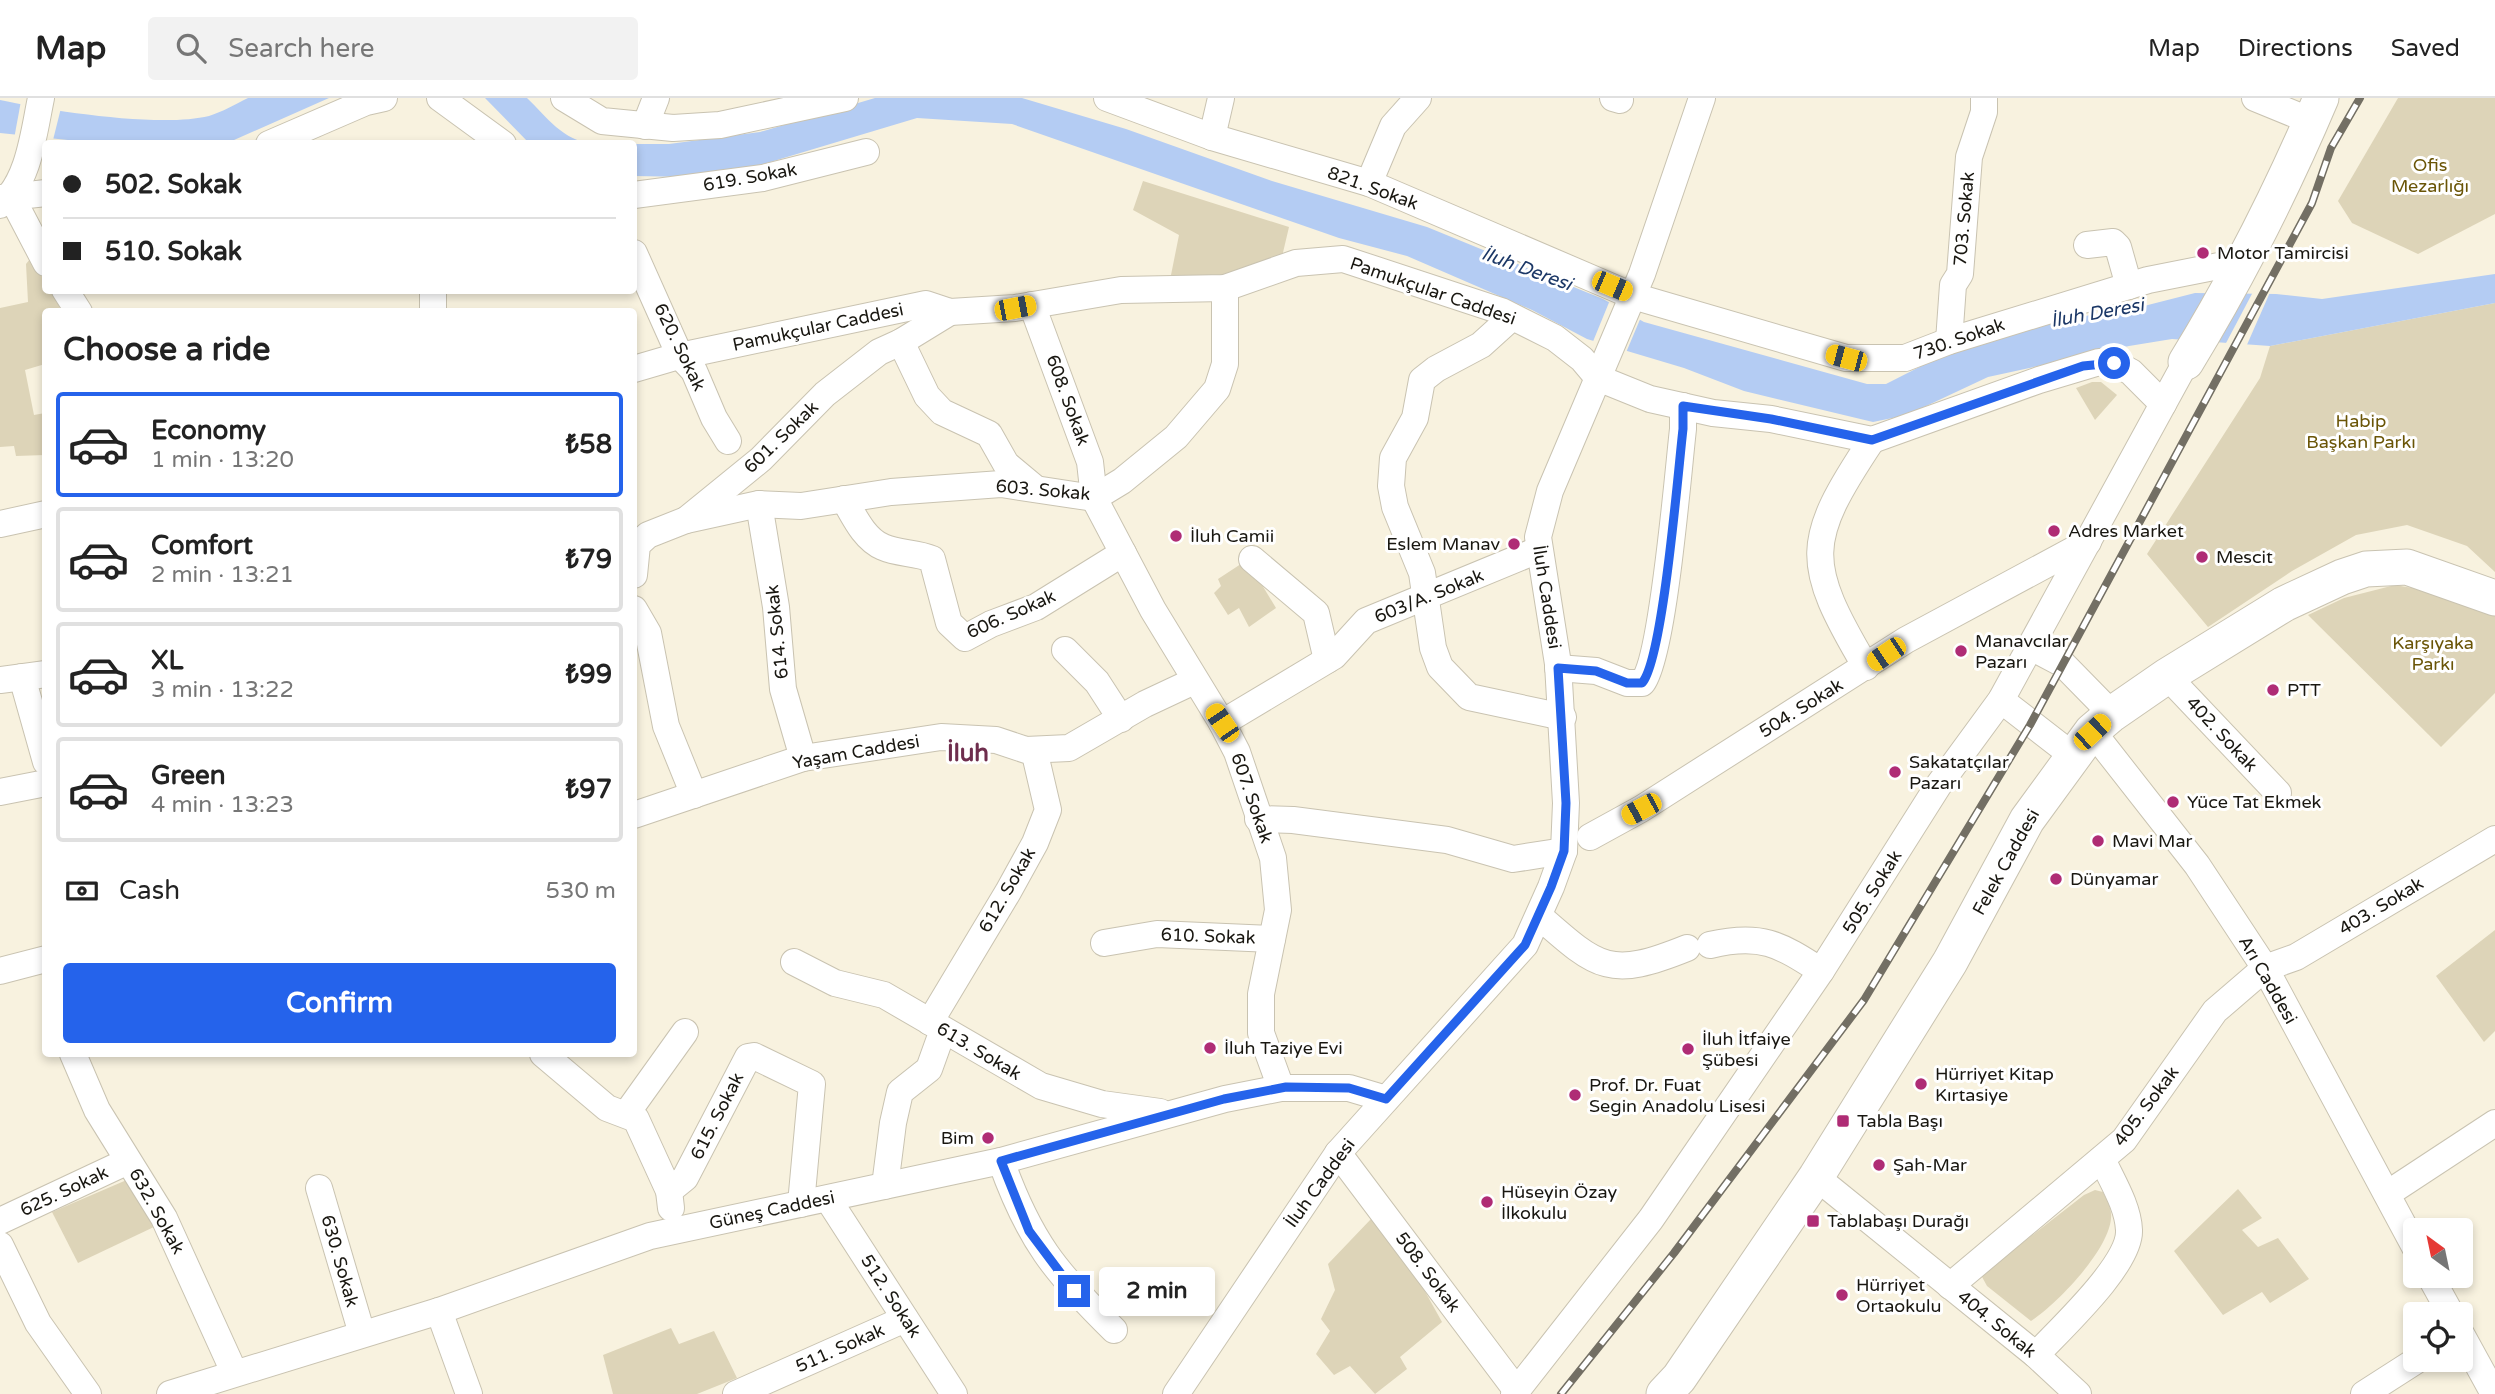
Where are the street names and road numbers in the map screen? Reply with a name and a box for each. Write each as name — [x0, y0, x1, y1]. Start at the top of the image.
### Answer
street label: 619. Sokak — [701, 158, 799, 196]
street label: 821. Sokak — [1325, 161, 1422, 215]
street label: 703. Sokak — [1949, 171, 1979, 267]
street label: Pamukçular Caddesi — [1347, 252, 1519, 330]
street label: Pamukçular Caddesi — [731, 298, 905, 356]
street label: 620. Sokak — [649, 300, 711, 395]
street label: 730. Sokak — [1911, 313, 2008, 365]
street label: 608. Sokak — [1041, 352, 1095, 449]
street label: 601. Sokak — [739, 396, 823, 478]
street label: 603. Sokak — [995, 475, 1091, 505]
street label: İluh Caddesi — [1528, 544, 1566, 650]
street label: 603/A. Sokak — [1371, 564, 1487, 628]
street label: 614. Sokak — [761, 583, 793, 680]
street label: 606. Sokak — [963, 585, 1059, 643]
street label: 504. Sokak — [1755, 673, 1847, 742]
street label: 402. Sokak — [2182, 692, 2263, 776]
street label: Yaşam Caddesi — [791, 730, 921, 774]
street label: 607. Sokak — [1226, 750, 1278, 846]
street label: Felek Caddesi — [1968, 805, 2044, 919]
street label: 612. Sokak — [974, 843, 1040, 937]
street label: 505. Sokak — [1838, 846, 1907, 938]
street label: 403. Sokak — [2335, 872, 2427, 940]
street label: 610. Sokak — [1160, 923, 1256, 949]
street label: Arı Caddesi — [2234, 932, 2302, 1028]
street label: 613. Sokak — [933, 1017, 1025, 1085]
street label: 405. Sokak — [2109, 1061, 2183, 1150]
street label: 615. Sokak — [686, 1069, 748, 1163]
street label: İluh Caddesi — [1280, 1134, 1360, 1232]
street label: 625. Sokak — [16, 1161, 112, 1221]
street label: 632. Sokak — [124, 1164, 190, 1258]
street label: Güneş Caddesi — [707, 1186, 837, 1234]
street label: 630. Sokak — [316, 1212, 364, 1310]
street label: 508. Sokak — [1391, 1227, 1465, 1317]
street label: 512. Sokak — [856, 1250, 926, 1342]
street label: 404. Sokak — [1953, 1286, 2041, 1363]
street label: 511. Sokak — [792, 1319, 888, 1377]

